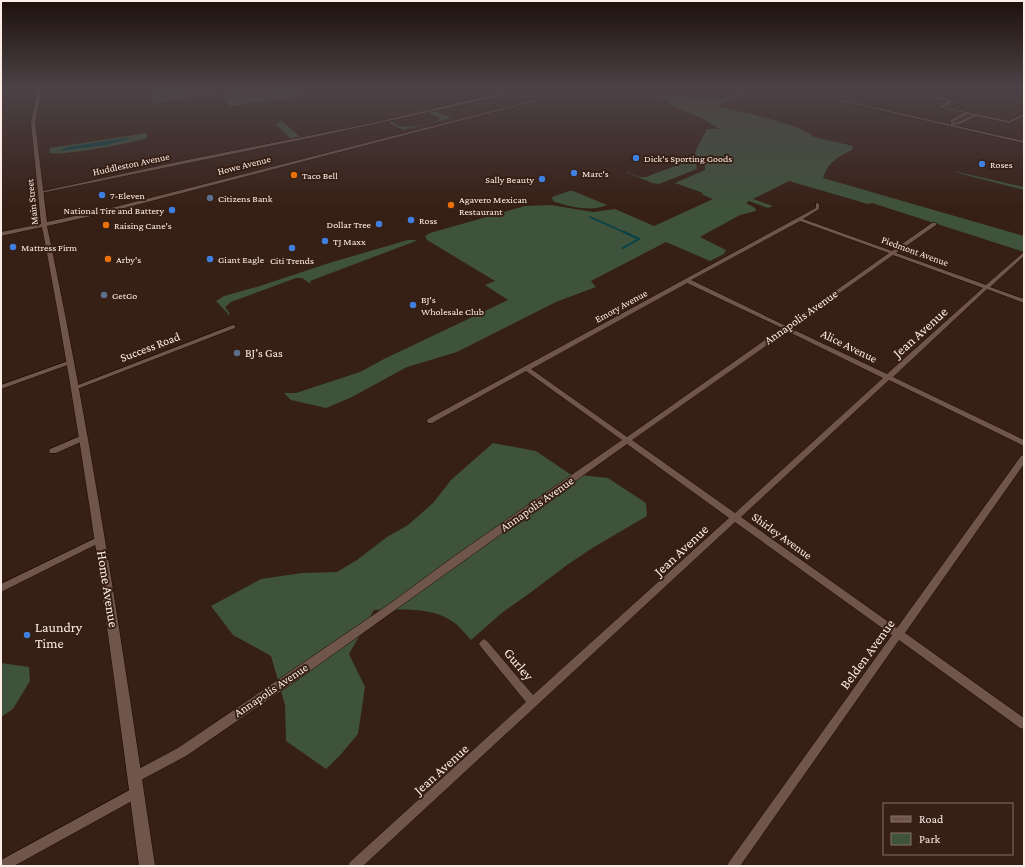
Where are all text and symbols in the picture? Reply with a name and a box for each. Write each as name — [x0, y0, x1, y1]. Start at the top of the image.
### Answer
street label: Huddleston Avenue — [92, 150, 171, 178]
street label: Howe Avenue — [216, 153, 272, 177]
marker: Dick's Sporting Goods — [631, 153, 641, 163]
place label: Dick's Sporting Goods — [644, 153, 732, 164]
marker: Roses — [977, 159, 987, 169]
place label: Roses — [990, 159, 1013, 170]
marker: Marc's — [569, 168, 579, 178]
place label: Marc's — [582, 168, 609, 179]
marker: Taco Bell — [289, 170, 299, 180]
place label: Taco Bell — [302, 170, 338, 181]
place label: Sally Beauty — [485, 174, 534, 185]
marker: Sally Beauty — [537, 174, 547, 184]
street label: Main Street — [24, 178, 40, 226]
marker: 7-Eleven — [97, 190, 107, 200]
place label: 7-Eleven — [110, 190, 145, 201]
marker: Citizens Bank — [205, 193, 215, 203]
place label: Citizens Bank — [218, 193, 273, 204]
place label: Agavero Mexican Restaurant — [459, 194, 528, 217]
marker: Agavero Mexican Restaurant — [446, 200, 456, 210]
place label: National Tire and Battery — [63, 205, 164, 216]
marker: National Tire and Battery — [167, 205, 177, 215]
marker: Ross — [406, 215, 416, 225]
place label: Ross — [419, 215, 437, 226]
place label: Dollar Tree — [326, 219, 372, 230]
marker: Dollar Tree — [374, 219, 384, 229]
marker: Raising Cane's — [101, 220, 111, 230]
place label: Raising Cane's — [114, 220, 172, 231]
street label: Piedmont Avenue — [880, 234, 950, 268]
marker: TJ Maxx — [320, 236, 330, 246]
place label: TJ Maxx — [333, 236, 366, 247]
marker: Mattress Firm — [8, 242, 18, 252]
place label: Mattress Firm — [21, 242, 77, 253]
marker: Citi Trends — [287, 243, 297, 253]
marker: Arby's — [103, 254, 113, 264]
place label: Arby's — [116, 254, 141, 265]
marker: Giant Eagle — [205, 254, 215, 264]
place label: Giant Eagle — [218, 254, 265, 265]
place label: Citi Trends — [270, 255, 314, 266]
street label: Emory Avenue — [593, 287, 650, 325]
street label: Annapolis Avenue — [762, 287, 840, 347]
marker: GetGo — [99, 290, 109, 300]
place label: GetGo — [112, 290, 137, 301]
place label: BJ's Wholesale Club — [421, 294, 484, 317]
marker: BJ's Wholesale Club — [408, 300, 418, 310]
street label: Jean Avenue — [888, 303, 951, 362]
street label: Alice Avenue — [819, 326, 879, 366]
street label: Success Road — [118, 329, 183, 365]
place label: BJ’s Gas — [245, 346, 283, 360]
marker: BJ’s Gas — [232, 348, 242, 358]
street label: Annapolis Avenue — [498, 474, 576, 534]
street label: Shirley Avenue — [749, 509, 815, 563]
street label: Jean Avenue — [649, 521, 711, 580]
street label: Home Avenue — [94, 550, 122, 628]
street label: Belden Avenue — [836, 616, 898, 692]
place label: Laundry Time — [35, 619, 83, 651]
marker: Laundry Time — [22, 630, 32, 640]
street label: Gurley — [501, 645, 538, 684]
street label: Annapolis Avenue — [231, 660, 311, 720]
street label: Jean Avenue — [409, 740, 472, 799]
legend — [883, 803, 1013, 855]
text: Road — [919, 812, 944, 826]
text: Park — [919, 832, 941, 846]

